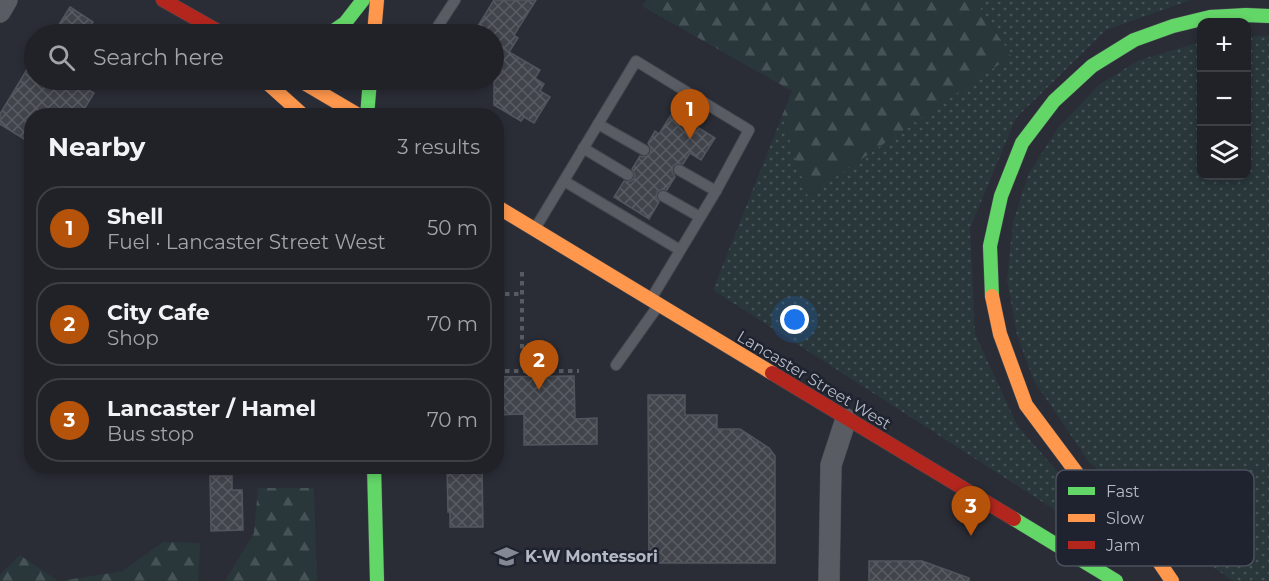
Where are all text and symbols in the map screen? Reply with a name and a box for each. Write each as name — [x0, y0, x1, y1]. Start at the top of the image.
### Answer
map controls — [1197, 18, 1251, 180]
button: + — [1197, 18, 1251, 72]
search box — [24, 24, 504, 90]
icon: search — [45, 41, 78, 74]
text: Search here — [93, 44, 224, 71]
button: − — [1197, 72, 1251, 126]
pin: 1 — [670, 90, 710, 139]
button: layers — [1197, 126, 1251, 180]
text: Nearby — [48, 131, 145, 163]
text: 3 results — [397, 135, 480, 159]
text: Shell — [107, 203, 163, 230]
text: 1 — [66, 216, 73, 240]
text: 50 m — [427, 216, 478, 240]
text: Fuel · Lancaster Street West — [107, 230, 386, 254]
text: City Cafe — [107, 299, 210, 326]
your location — [780, 305, 809, 334]
text: 2 — [64, 312, 75, 336]
text: 70 m — [427, 312, 478, 336]
text: Shop — [107, 326, 159, 350]
street label: Lancaster Street West — [734, 327, 895, 434]
pin: 2 — [520, 340, 558, 390]
text: Lancaster / Hamel — [107, 395, 316, 422]
text: 3 — [64, 408, 75, 432]
text: 70 m — [427, 408, 478, 432]
text: Bus stop — [107, 422, 194, 446]
legend — [1056, 470, 1254, 566]
text: Fast — [1106, 482, 1140, 501]
pin: 3 — [952, 486, 990, 536]
text: Slow — [1106, 509, 1144, 528]
text: Jam — [1105, 536, 1140, 555]
school or university icon: K-W Montessori — [494, 543, 520, 569]
place label: K-W Montessori — [525, 547, 658, 566]

